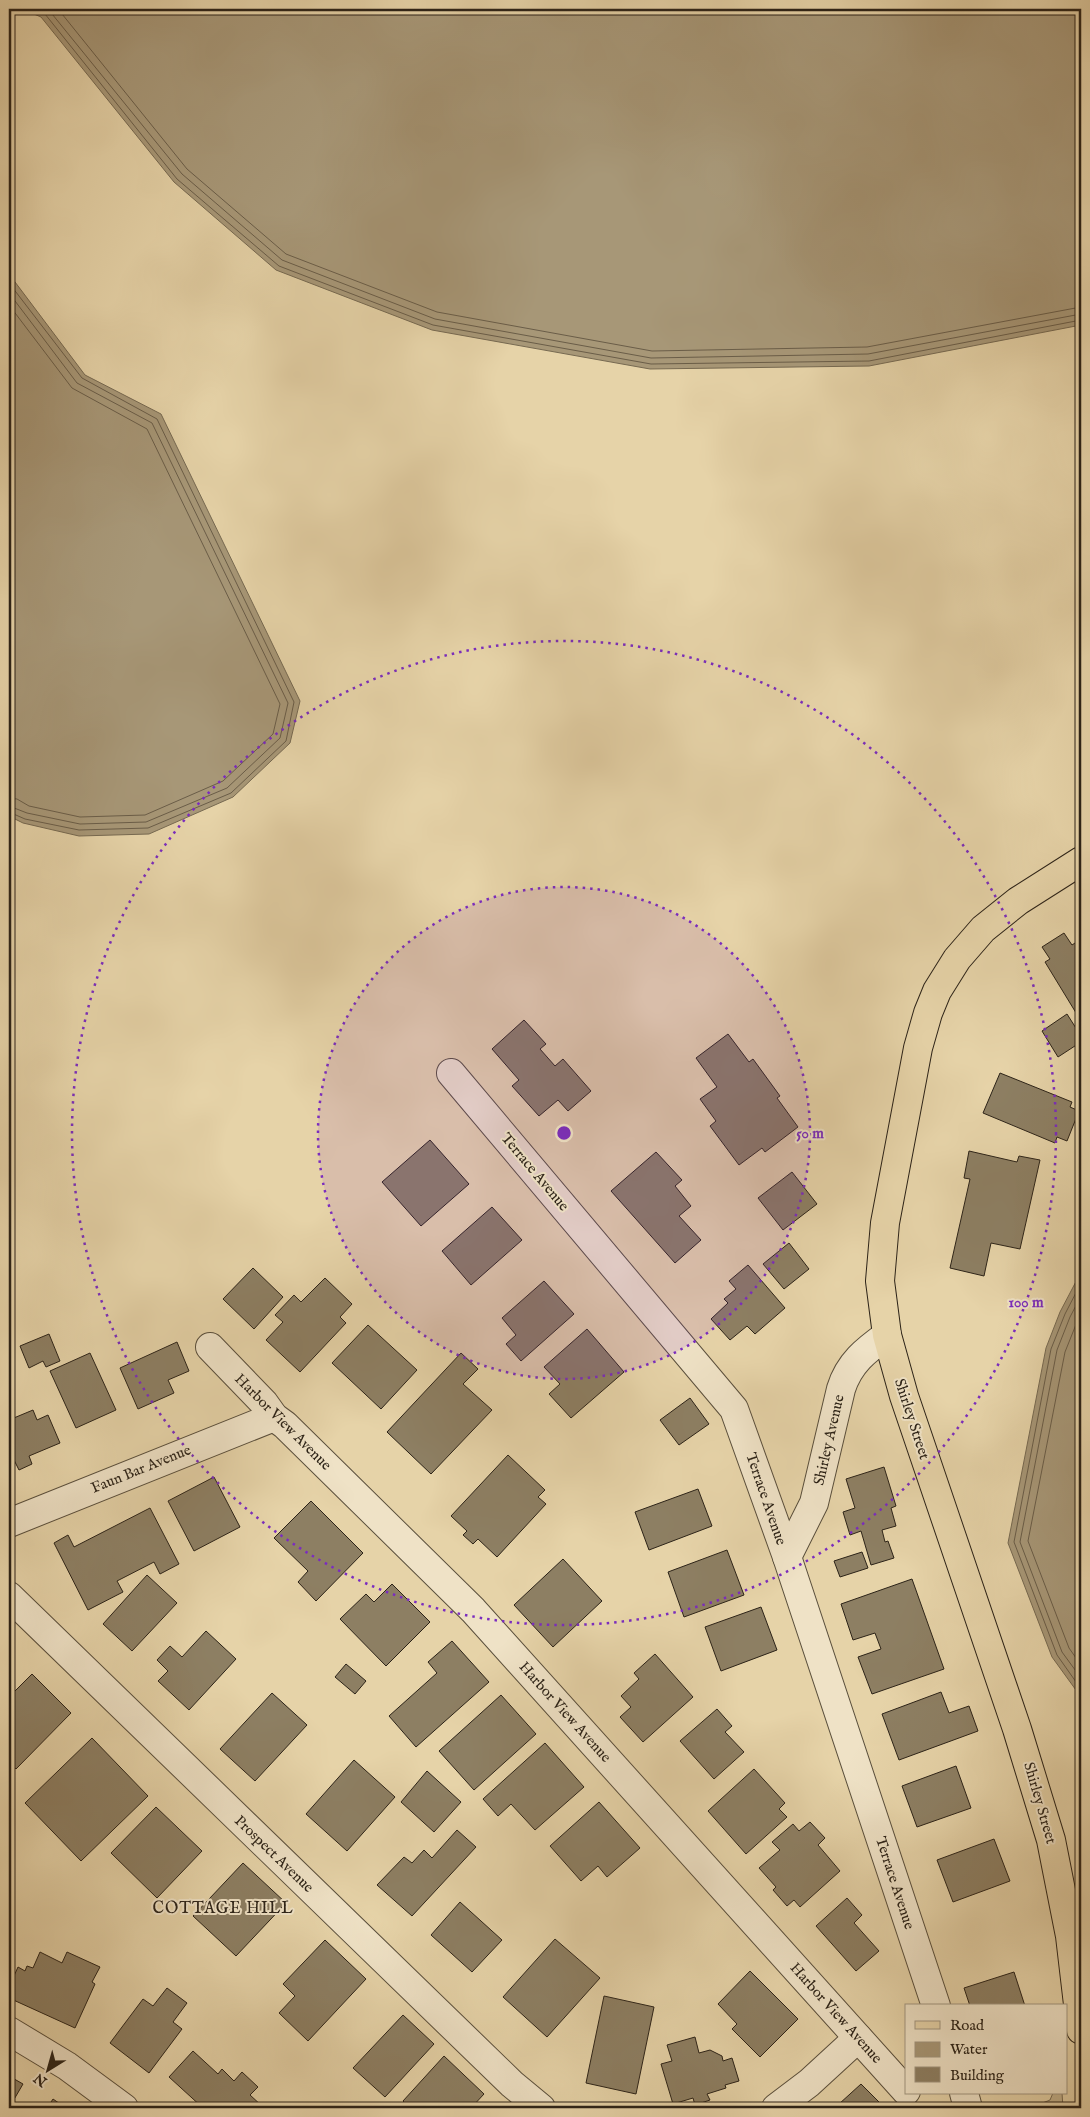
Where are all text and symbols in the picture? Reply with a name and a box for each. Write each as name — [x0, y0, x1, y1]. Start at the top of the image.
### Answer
centre of rings — [555, 1124, 573, 1142]
text: 50 m — [796, 1124, 824, 1143]
street label: Terrace Avenue — [497, 1129, 573, 1215]
text: 100 m — [1008, 1293, 1044, 1312]
street label: Harbor View Avenue — [231, 1370, 336, 1475]
street label: Shirley Street — [890, 1376, 934, 1462]
street label: Shirley Avenue — [809, 1393, 849, 1487]
street label: Faun Bar Avenue — [88, 1440, 194, 1498]
street label: Terrace Avenue — [741, 1450, 791, 1548]
street label: Harbor View Avenue — [515, 1658, 615, 1766]
street label: Shirley Street — [1019, 1760, 1061, 1846]
street label: Prospect Avenue — [230, 1811, 318, 1897]
street label: Terrace Avenue — [871, 1834, 919, 1932]
district label: COTTAGE HILL — [152, 1899, 294, 1919]
street label: Harbor View Avenue — [786, 1959, 886, 2067]
legend — [905, 2004, 1068, 2094]
text: Road — [950, 2016, 985, 2035]
text: Water — [950, 2040, 988, 2059]
north arrow — [22, 2044, 72, 2094]
text: Building — [950, 2066, 1005, 2085]
text: N — [31, 2069, 52, 2091]

